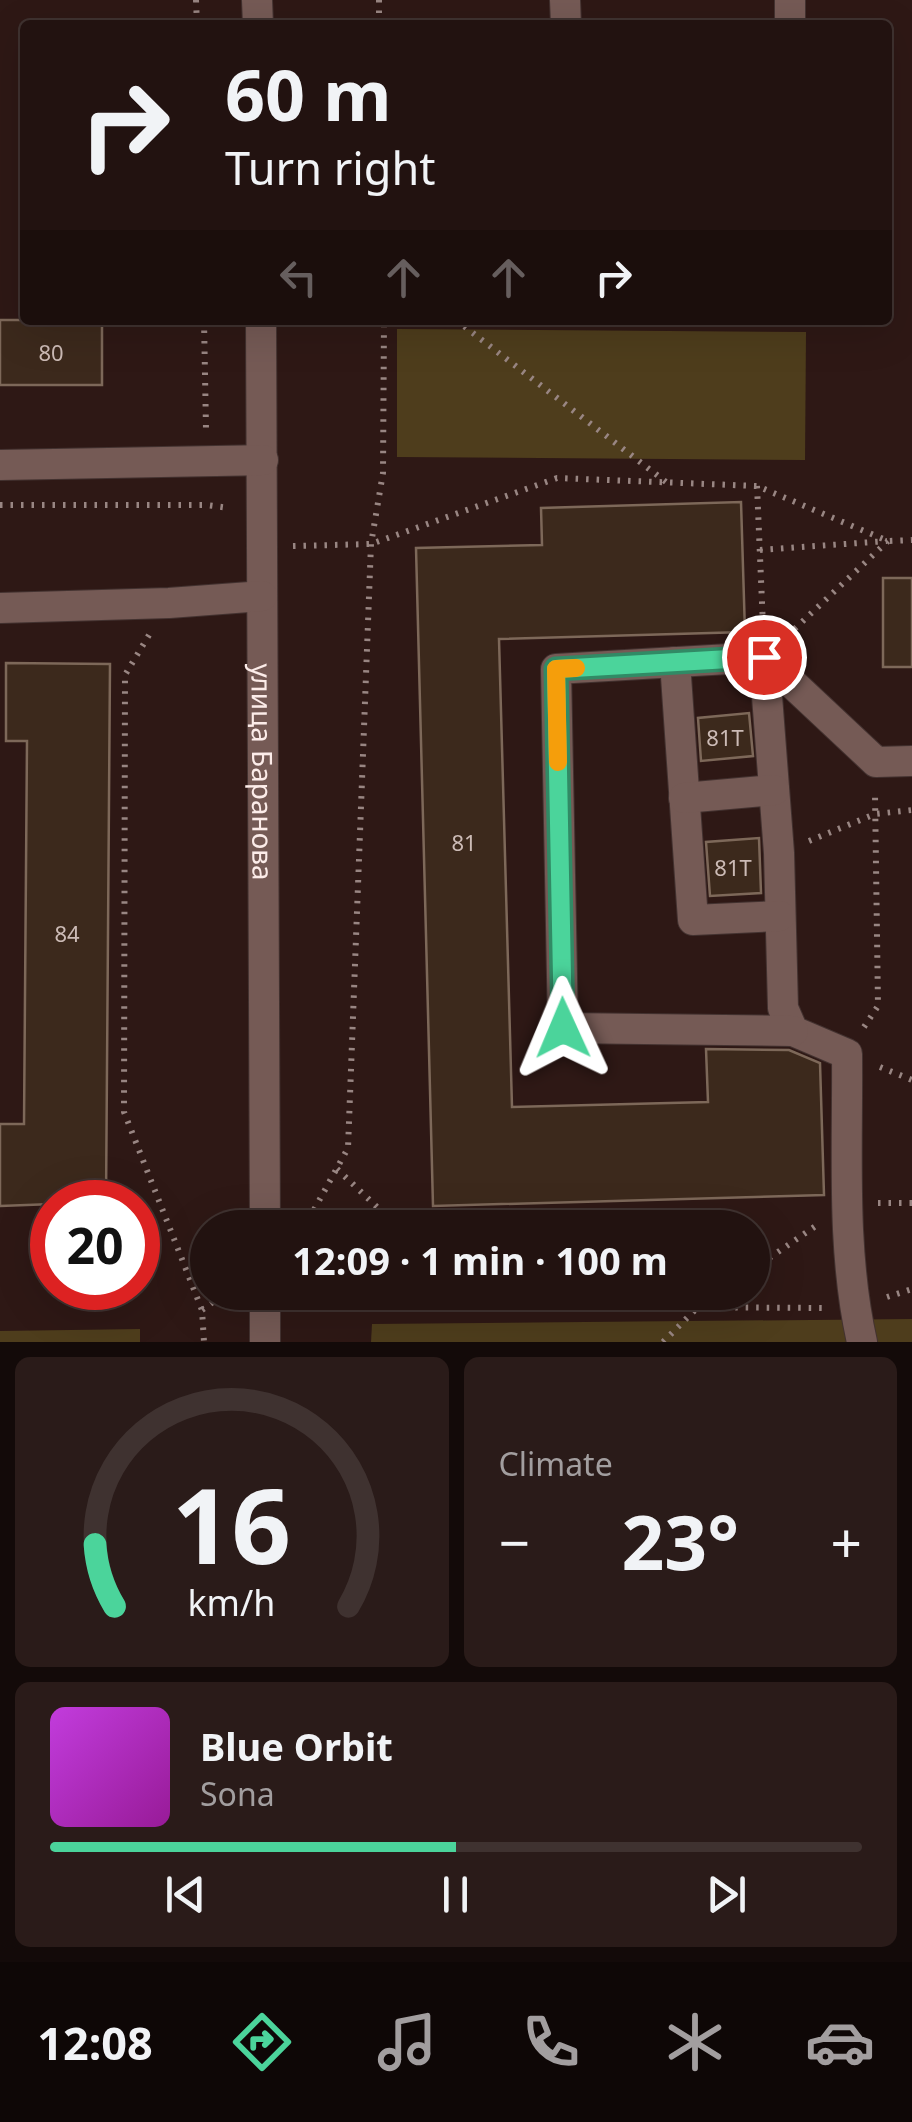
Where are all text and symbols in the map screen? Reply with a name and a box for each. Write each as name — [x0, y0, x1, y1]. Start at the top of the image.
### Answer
text: 60 m — [225, 46, 392, 142]
icon: right — [60, 60, 190, 190]
text: Turn right — [225, 137, 436, 198]
icon: left — [271, 250, 326, 305]
icon: ahead — [376, 250, 431, 305]
icon: ahead — [481, 250, 536, 305]
icon: right — [586, 250, 641, 305]
house number: 80 — [38, 337, 64, 367]
pin — [722, 615, 807, 700]
icon: arrive — [737, 630, 792, 685]
street label: улица Баранова — [244, 663, 282, 881]
house number: 81Т — [706, 722, 744, 752]
house number: 81 — [451, 827, 477, 857]
house number: 81Т — [714, 852, 752, 882]
house number: 84 — [54, 918, 80, 948]
position arrow — [511, 976, 615, 1080]
speed limit sign: 20 — [30, 1180, 160, 1310]
text: 12:09 · 1 min · 100 m — [292, 1234, 668, 1286]
text: Climate — [499, 1442, 613, 1485]
text: 16 — [172, 1453, 291, 1594]
text: 23° — [621, 1490, 739, 1592]
text: − — [499, 1504, 530, 1579]
text: + — [831, 1504, 862, 1579]
text: km/h — [188, 1578, 276, 1626]
text: Blue Orbit — [200, 1720, 393, 1772]
text: Sona — [200, 1772, 275, 1815]
icon: previous — [158, 1867, 213, 1922]
icon: pause — [428, 1867, 483, 1922]
icon: next — [699, 1867, 754, 1922]
icon: directions — [227, 2007, 297, 2077]
icon: music — [372, 2007, 442, 2077]
icon: phone — [516, 2007, 586, 2077]
icon: climate — [660, 2007, 730, 2077]
icon: car — [805, 2007, 875, 2077]
text: 12:08 — [37, 2012, 153, 2073]

